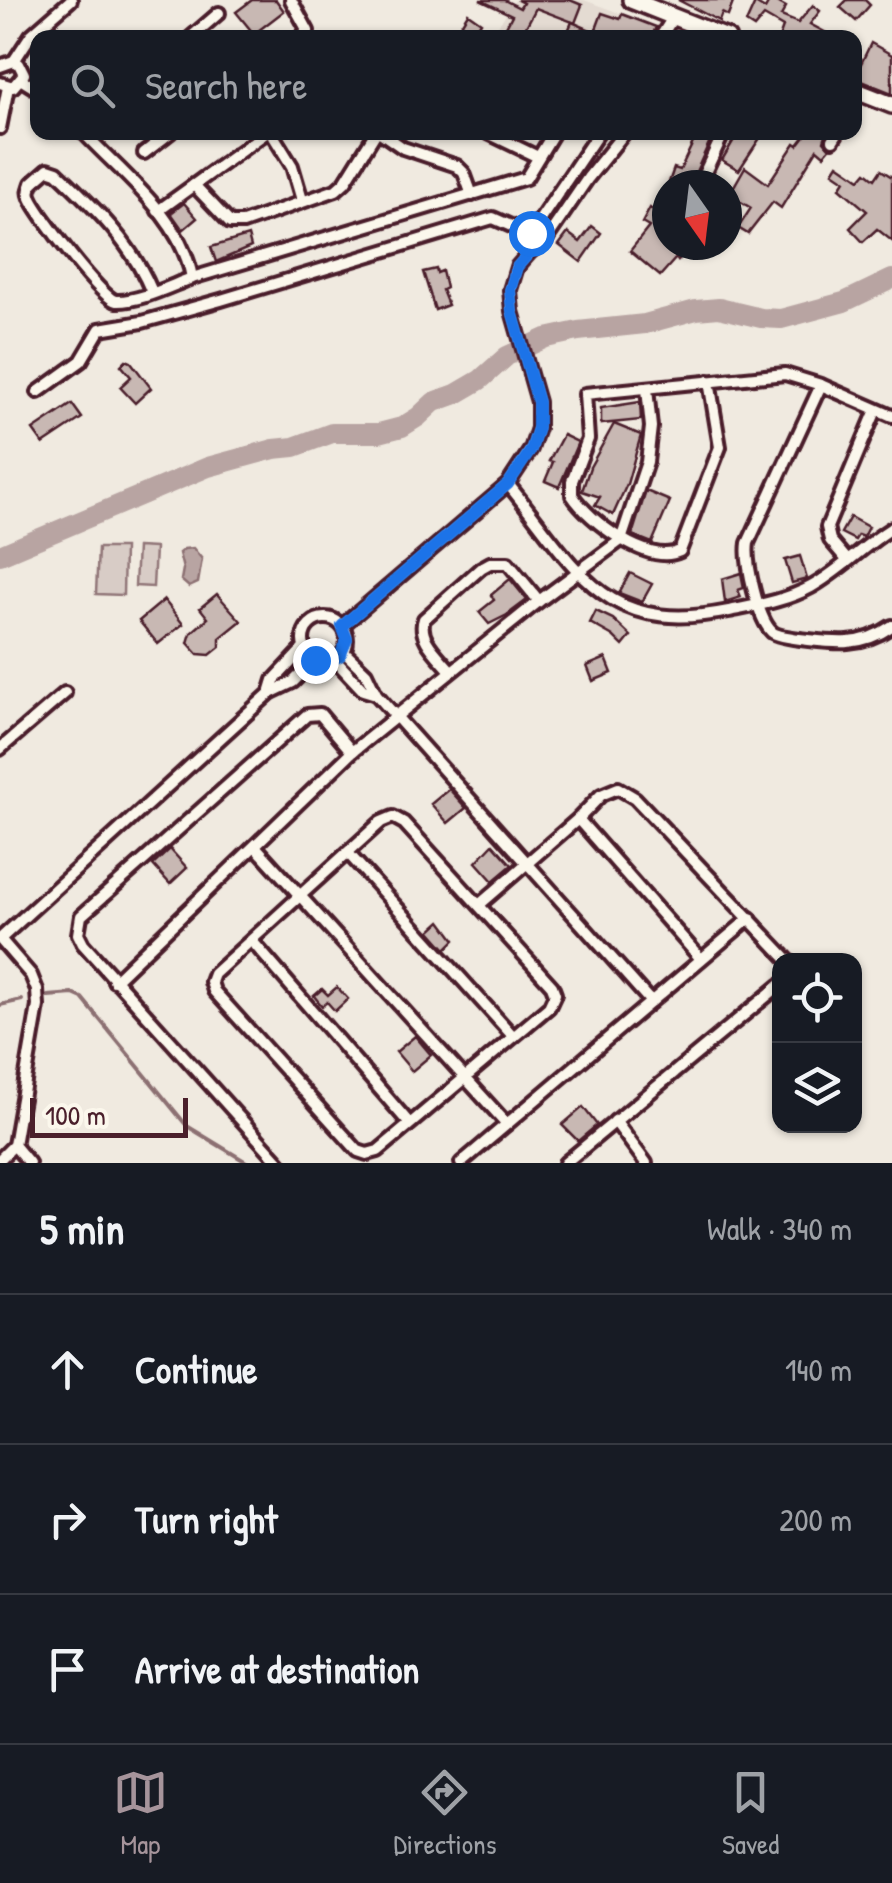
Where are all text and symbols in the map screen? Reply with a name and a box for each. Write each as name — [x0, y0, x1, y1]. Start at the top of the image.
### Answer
search box — [30, 30, 862, 140]
icon: search — [65, 58, 120, 113]
text: Search here — [145, 59, 307, 111]
north arrow — [652, 170, 742, 260]
route start — [509, 211, 555, 257]
route end — [293, 638, 339, 684]
map controls — [772, 953, 862, 1133]
button: locate — [772, 953, 862, 1043]
button: layers — [772, 1043, 862, 1133]
scale bar — [30, 1093, 188, 1138]
text: 100 m — [45, 1096, 106, 1134]
text: 5 min — [40, 1200, 124, 1257]
text: Walk · 340 m — [707, 1207, 852, 1250]
icon: ahead — [40, 1342, 95, 1397]
text: Continue — [135, 1343, 257, 1395]
text: 140 m — [785, 1348, 852, 1391]
icon: right — [40, 1492, 95, 1547]
text: Turn right — [135, 1493, 278, 1545]
text: 200 m — [779, 1498, 852, 1541]
icon: arrive — [40, 1642, 95, 1697]
text: Arrive at destination — [135, 1643, 419, 1695]
tab: Map — [113, 1765, 168, 1863]
tab: Directions — [393, 1765, 496, 1863]
tab: Saved — [722, 1765, 779, 1863]

